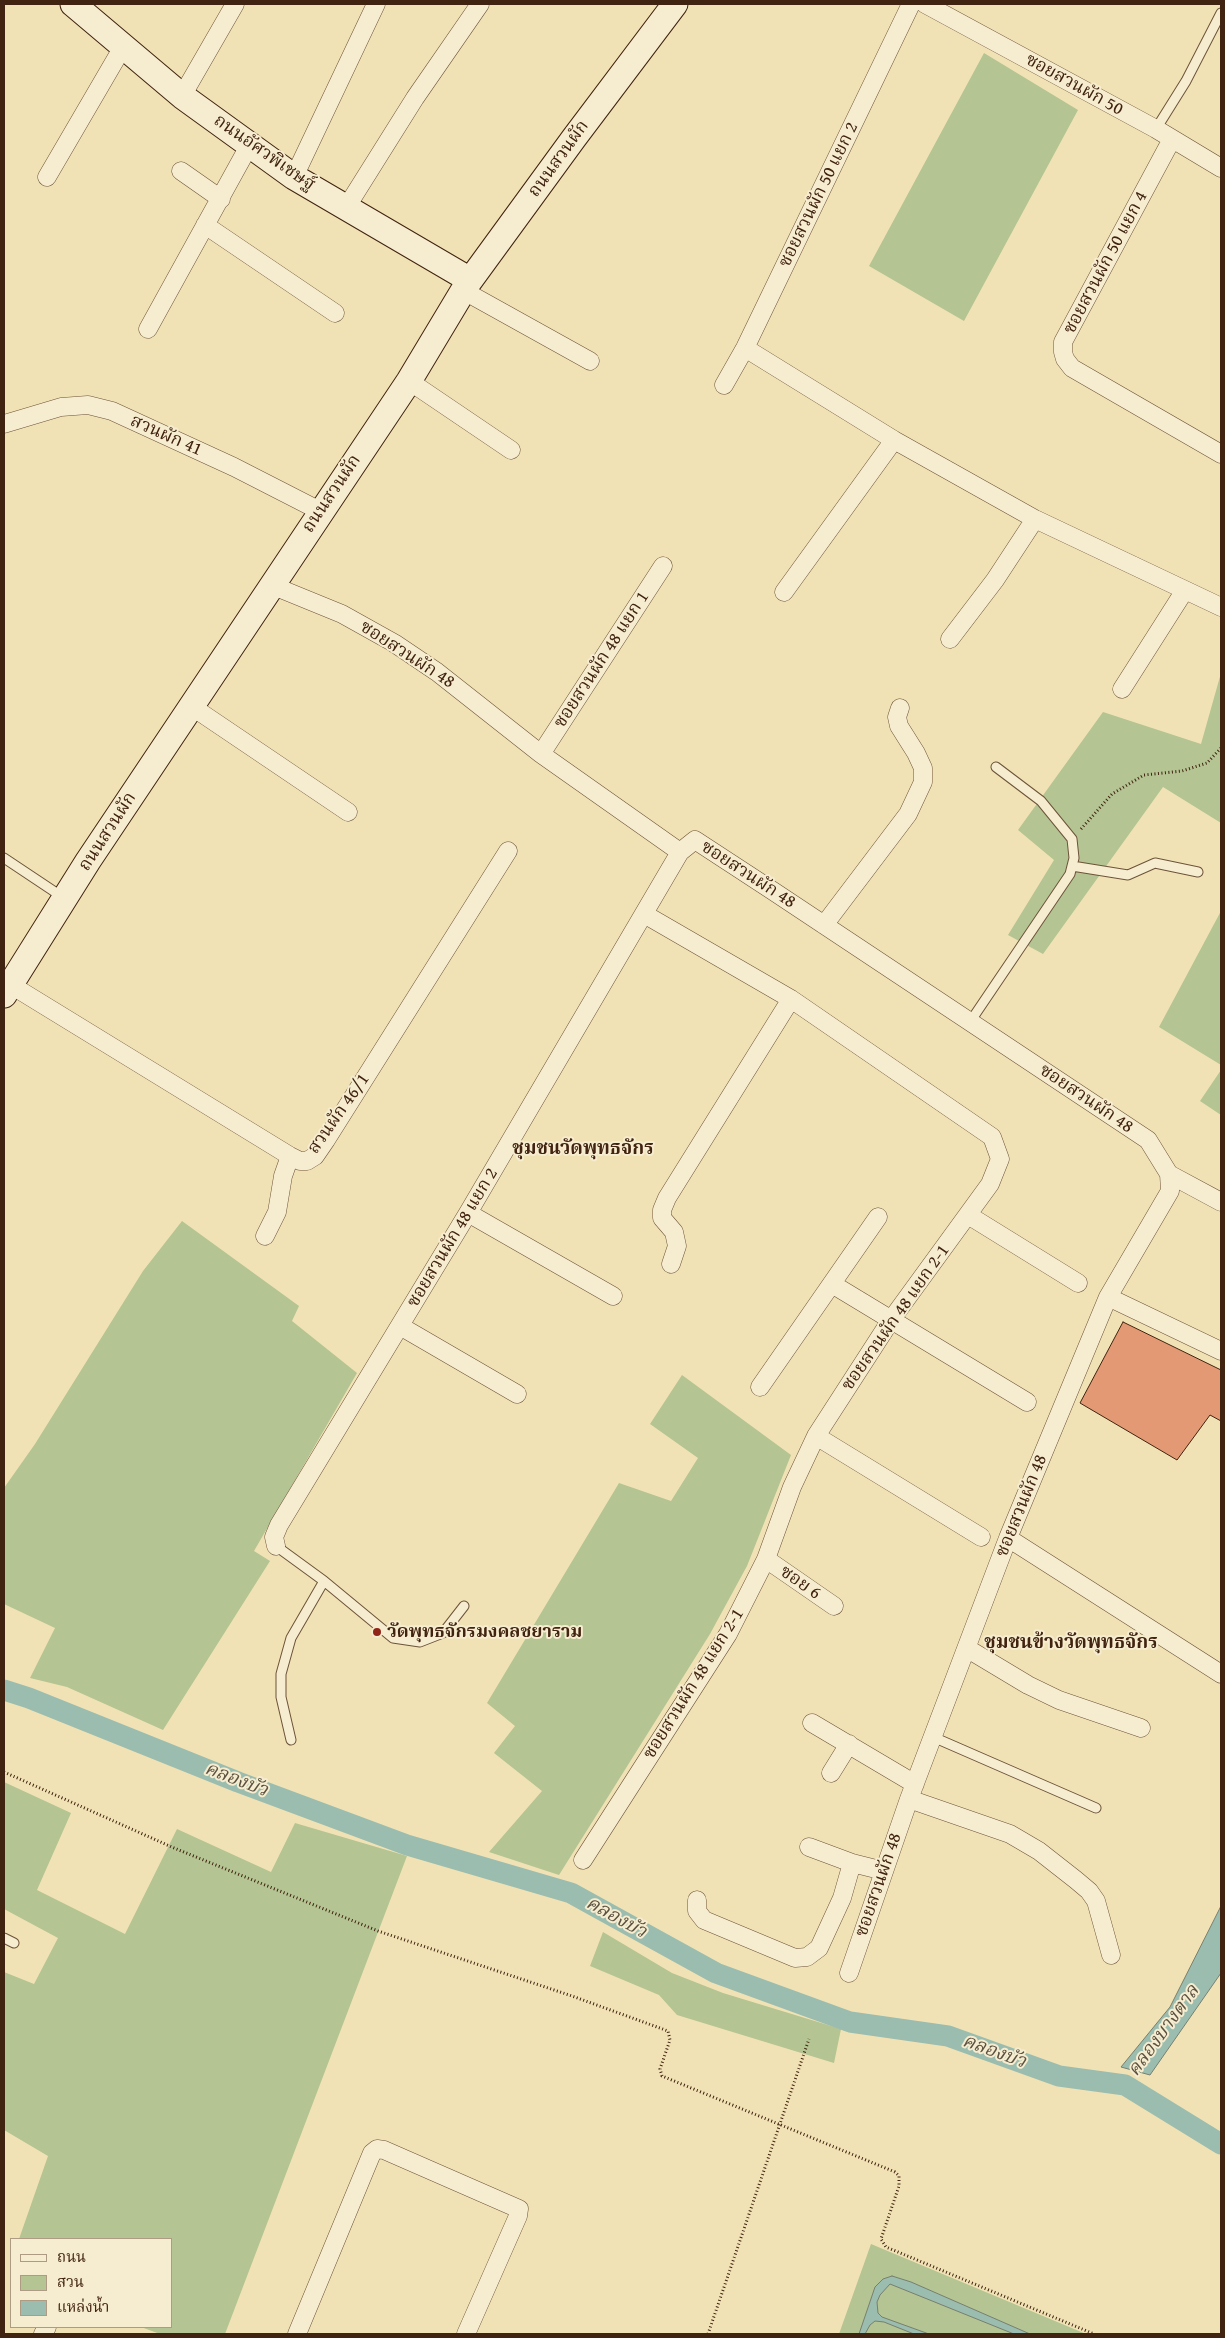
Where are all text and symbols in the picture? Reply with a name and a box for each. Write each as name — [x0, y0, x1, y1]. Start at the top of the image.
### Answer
street label: ซอยสวนผัก 50 — [1021, 49, 1127, 121]
street label: ถนนอัศวพิเชษฐ์ — [209, 110, 319, 196]
street label: ถนนสวนผัก — [524, 116, 594, 202]
street label: ซอยสวนผัก 50 แยก 2 — [775, 119, 863, 271]
street label: ซอยสวนผัก 50 แยก 4 — [1059, 188, 1153, 338]
street label: สวนผัก 41 — [127, 411, 205, 461]
street label: ถนนสวนผัก — [298, 451, 366, 537]
street label: ซอยสวนผัก 48 แยก 1 — [550, 588, 654, 732]
street label: ซอยสวนผัก 48 — [356, 616, 458, 694]
street label: ถนนสวนผัก — [74, 788, 142, 876]
street label: ซอยสวนผัก 48 — [697, 836, 799, 914]
street label: ซอยสวนผัก 48 — [1035, 1060, 1137, 1138]
street label: สวนผัก 46/1 — [303, 1070, 375, 1158]
district label: ชุมชนวัดพุทธจักร — [512, 1138, 654, 1160]
street label: ซอยสวนผัก 48 แยก 2 — [403, 1165, 503, 1311]
street label: ซอยสวนผัก 48 แยก 2-1 — [837, 1241, 955, 1395]
street label: ซอยสวนผัก 48 — [992, 1452, 1052, 1560]
street label: ซอย 6 — [775, 1561, 825, 1605]
street label: ซอยสวนผัก 48 แยก 2-1 — [639, 1605, 749, 1763]
place label: วัดพุทธจักรมงคลชยาราม — [387, 1621, 582, 1643]
marker: วัดพุทธจักรมงคลชยาราม — [371, 1626, 383, 1638]
district label: ชุมชนข้างวัดพุทธจักร — [984, 1632, 1158, 1654]
water label: คลองบัว — [201, 1758, 271, 1802]
street label: ซอยสวนผัก 48 — [851, 1830, 907, 1940]
water label: คลองบัว — [582, 1892, 650, 1944]
water label: คลองบางตาล — [1123, 1981, 1205, 2081]
water label: คลองบัว — [959, 2030, 1029, 2074]
legend — [10, 2238, 172, 2328]
text: ถนน — [57, 2246, 86, 2267]
text: สวน — [57, 2271, 84, 2292]
text: แหล่งน้ำ — [57, 2296, 109, 2317]

